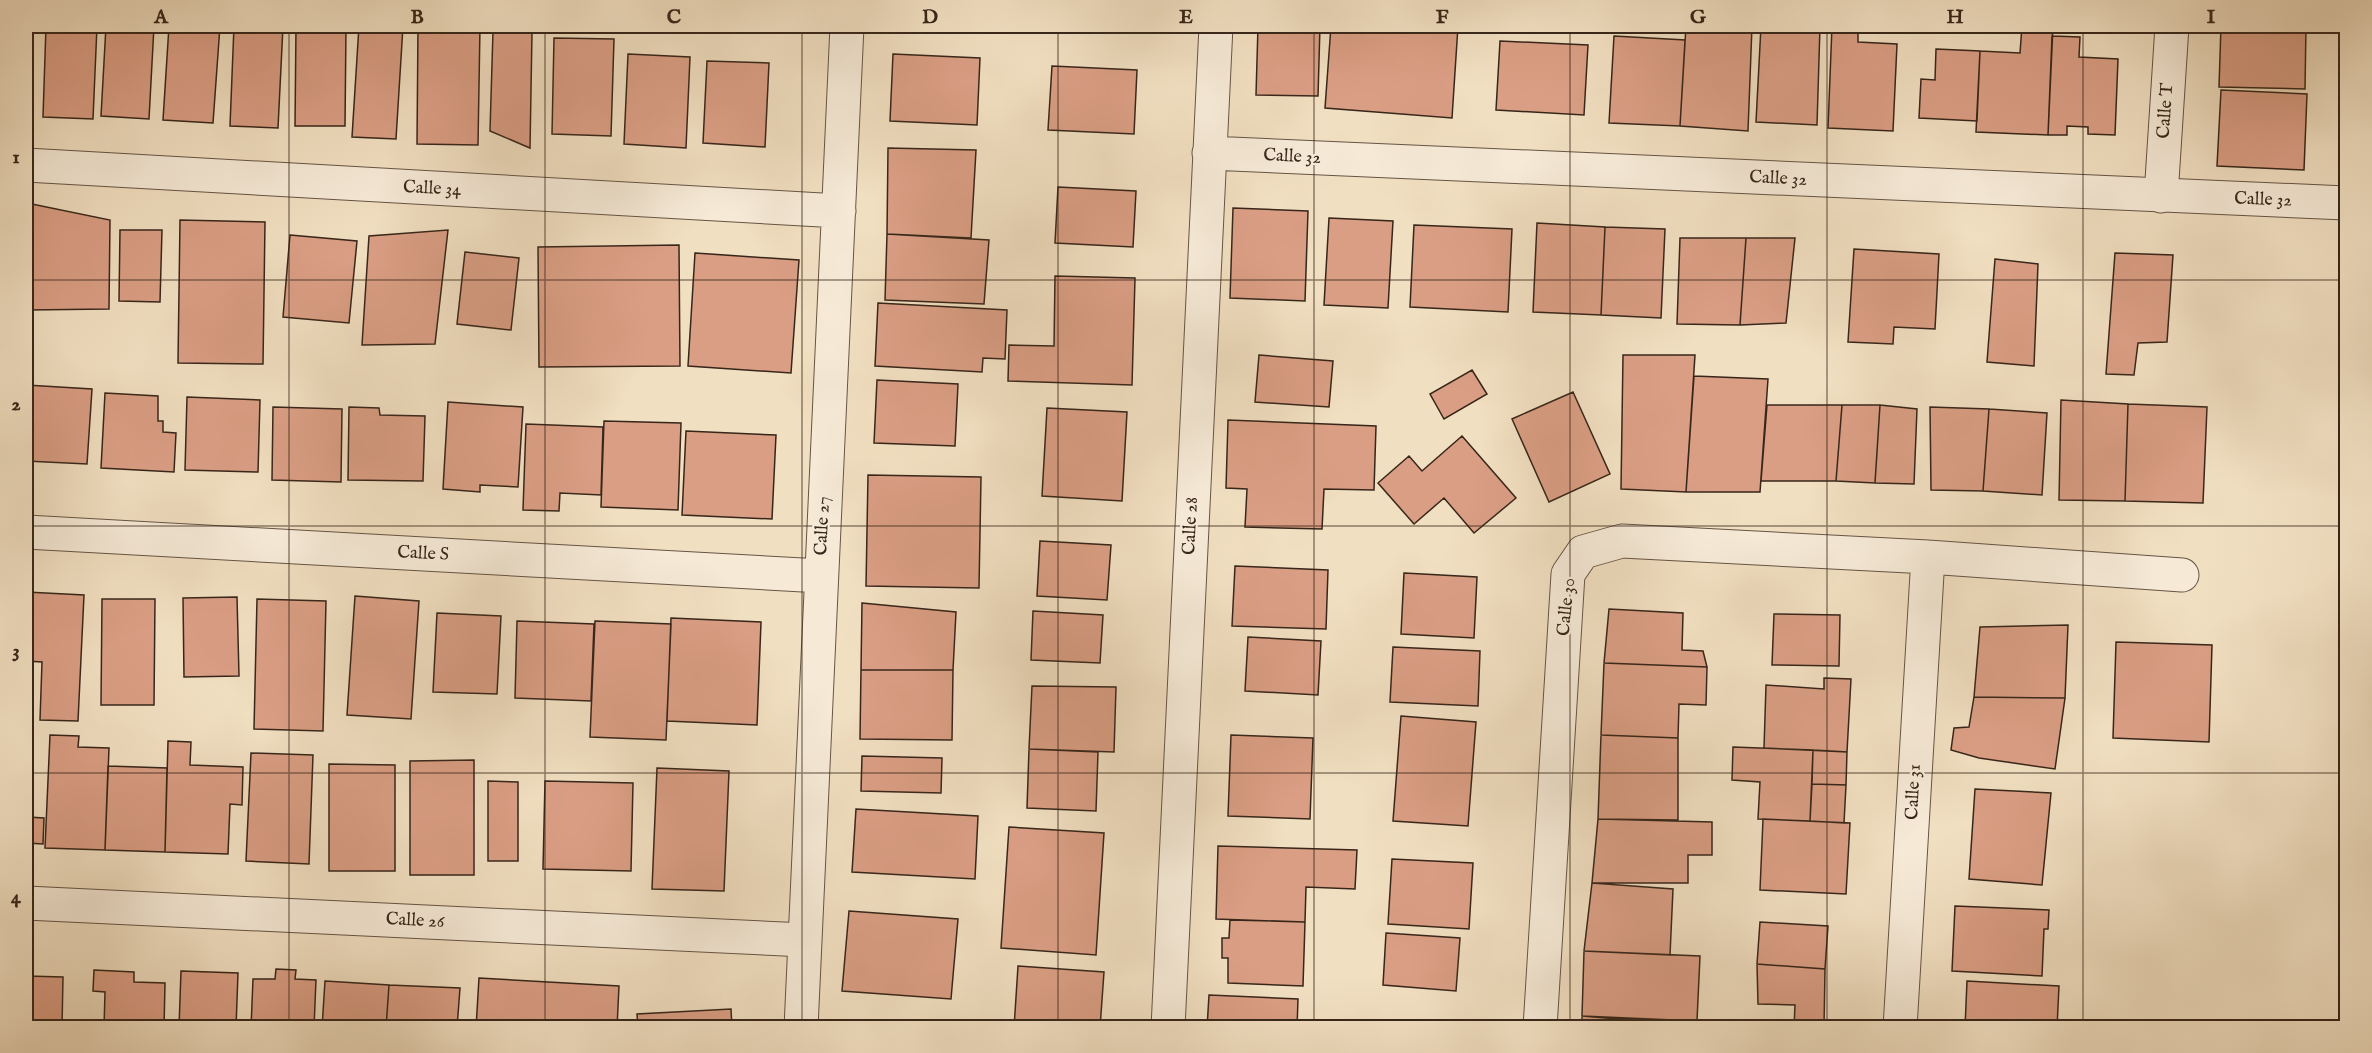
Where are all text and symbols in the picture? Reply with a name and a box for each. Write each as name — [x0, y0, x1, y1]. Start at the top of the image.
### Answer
text: A — [153, 5, 169, 30]
text: B — [410, 5, 424, 30]
text: C — [667, 5, 681, 30]
text: D — [922, 5, 938, 30]
text: E — [1179, 5, 1193, 30]
text: F — [1436, 5, 1449, 30]
text: G — [1690, 5, 1707, 30]
text: H — [1946, 5, 1964, 30]
text: I — [2207, 5, 2216, 30]
street label: Calle T — [2153, 82, 2179, 140]
street label: Calle 32 — [1263, 144, 1321, 170]
text: 1 — [12, 145, 20, 170]
street label: Calle 32 — [1749, 166, 1807, 192]
street label: Calle 34 — [402, 176, 462, 202]
street label: Calle 32 — [2234, 187, 2292, 213]
text: 2 — [11, 392, 21, 417]
street label: Calle 27 — [810, 496, 836, 556]
street label: Calle 28 — [1178, 496, 1204, 556]
street label: Calle S — [397, 541, 449, 567]
street label: Calle 30 — [1553, 577, 1581, 637]
text: 3 — [12, 639, 20, 664]
street label: Calle 31 — [1901, 763, 1927, 821]
text: 4 — [11, 885, 22, 910]
street label: Calle 26 — [385, 908, 445, 934]

